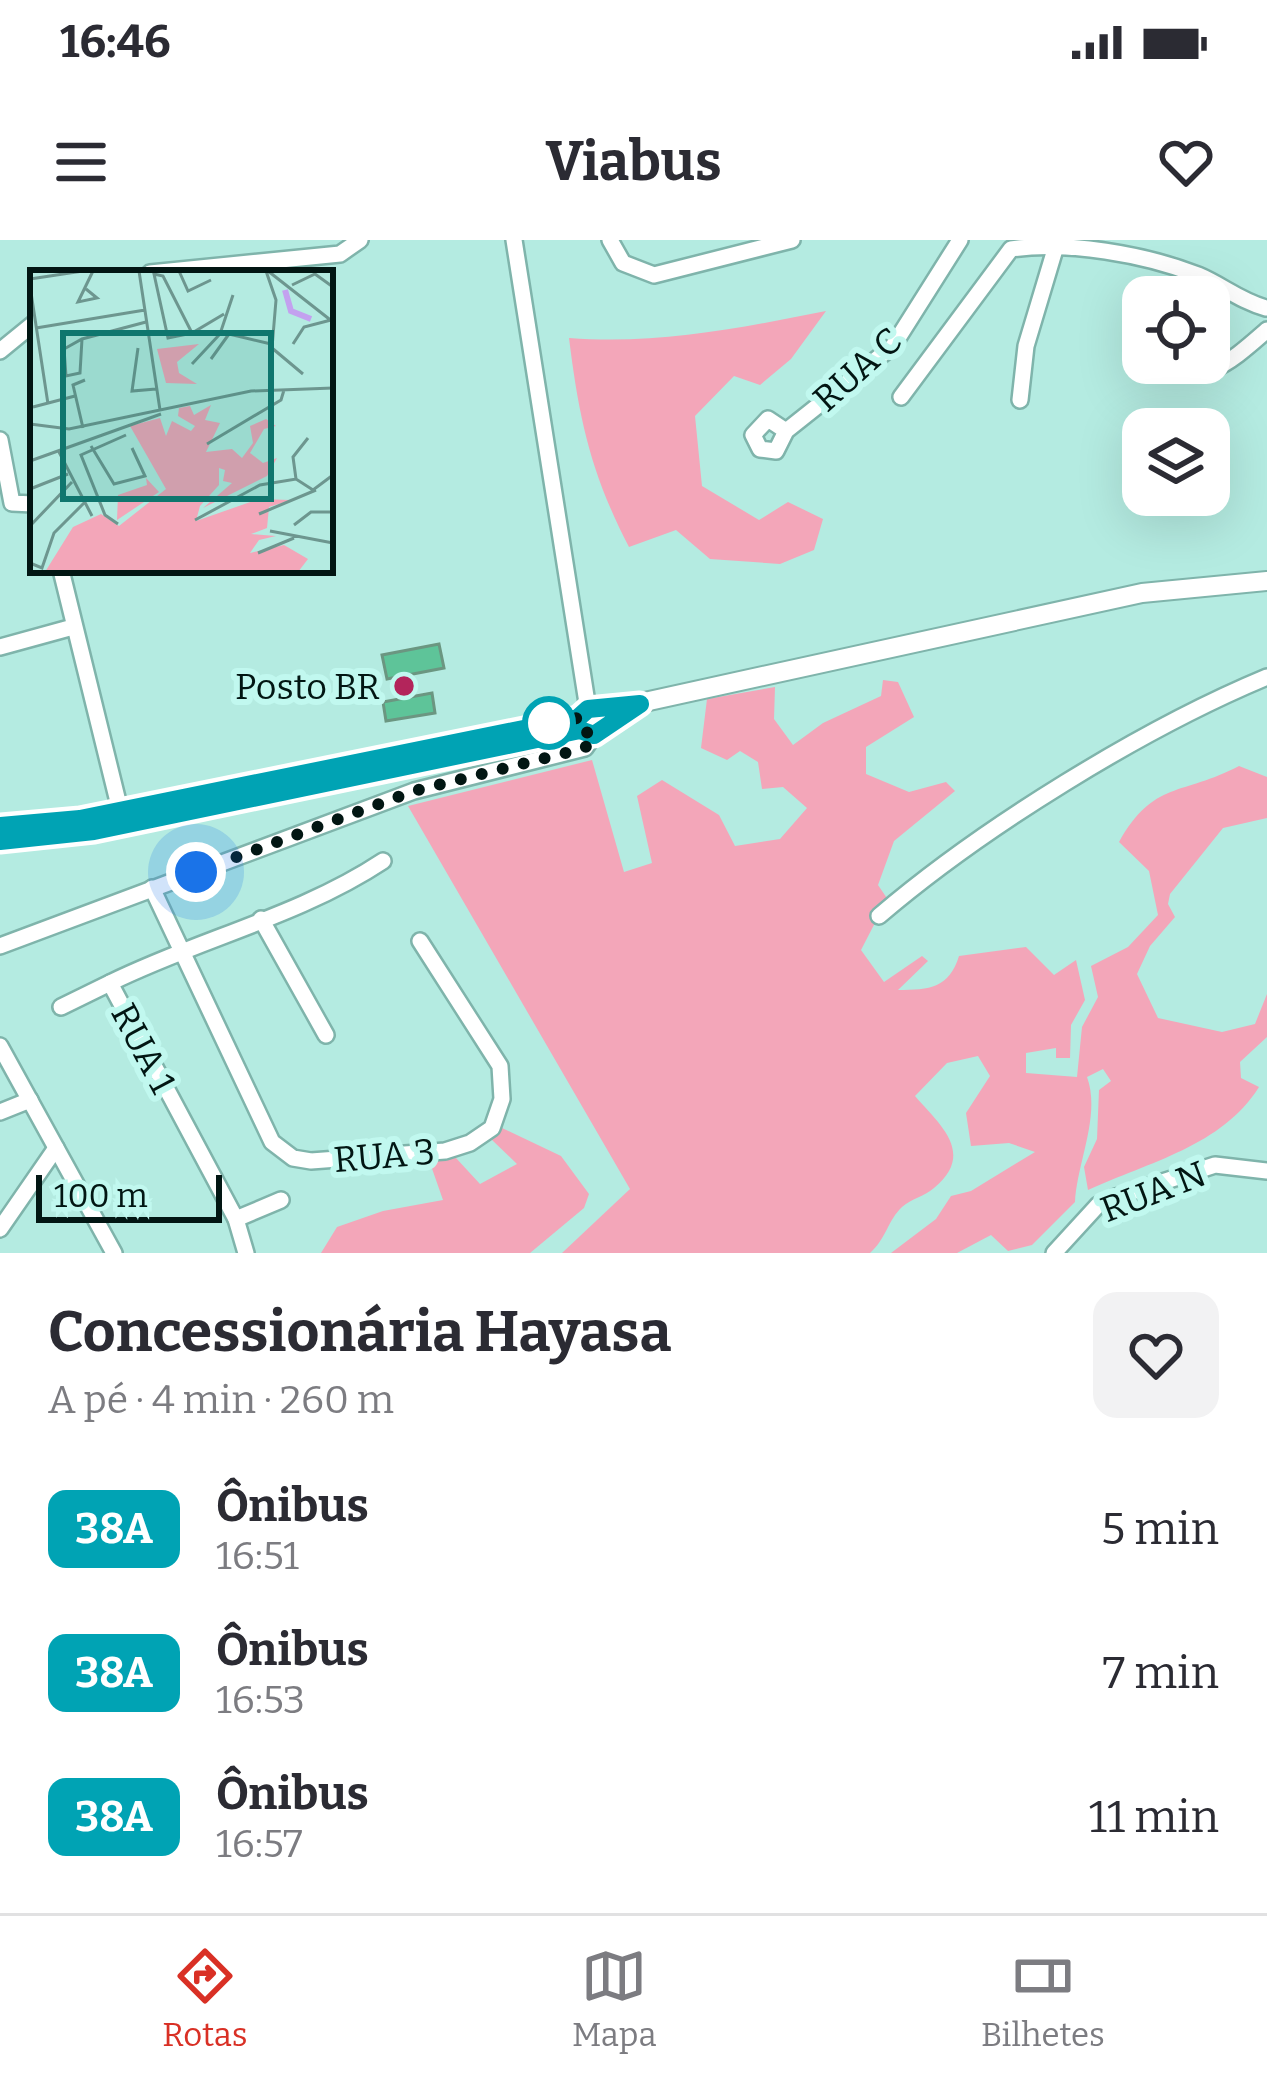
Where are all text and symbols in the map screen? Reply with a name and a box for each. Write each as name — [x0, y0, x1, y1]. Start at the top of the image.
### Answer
text: 16:46 — [60, 15, 171, 69]
icon: menu — [48, 129, 114, 195]
icon: heart — [1153, 129, 1219, 195]
text: Viabus — [545, 130, 722, 194]
inset map — [30, 270, 333, 573]
map controls — [1122, 276, 1230, 516]
button: locate — [1122, 276, 1230, 384]
street label: RUA C — [804, 319, 911, 421]
button: layers — [1122, 408, 1230, 516]
place label: Posto BR — [235, 665, 380, 709]
marker: Posto BR — [391, 673, 417, 699]
unlabelled marker — [524, 698, 574, 748]
your location — [166, 842, 226, 902]
street label: RUA 1 — [101, 996, 185, 1101]
street label: RUA 3 — [332, 1130, 436, 1182]
street label: RUA N — [1094, 1152, 1212, 1232]
scale bar — [36, 1169, 222, 1222]
text: 100 m — [54, 1176, 148, 1216]
button: heart — [1093, 1292, 1219, 1418]
text: Concessionária Hayasa — [48, 1298, 671, 1366]
text: A pé · 4 min · 260 m — [48, 1377, 394, 1423]
text: Ônibus — [216, 1479, 369, 1533]
text: 5 min — [1101, 1502, 1219, 1556]
text: 38A — [75, 1504, 153, 1554]
text: 16:51 — [216, 1533, 299, 1579]
text: Ônibus — [216, 1623, 369, 1677]
text: 7 min — [1103, 1646, 1219, 1700]
text: 38A — [75, 1648, 153, 1698]
text: 16:53 — [216, 1677, 305, 1723]
text: Ônibus — [216, 1767, 369, 1821]
text: 11 min — [1089, 1790, 1219, 1844]
text: 38A — [75, 1792, 153, 1842]
text: 16:57 — [216, 1821, 303, 1867]
tab: Rotas — [162, 1943, 248, 2055]
tab: Mapa — [572, 1943, 657, 2055]
tab: Bilhetes — [981, 1943, 1105, 2055]

